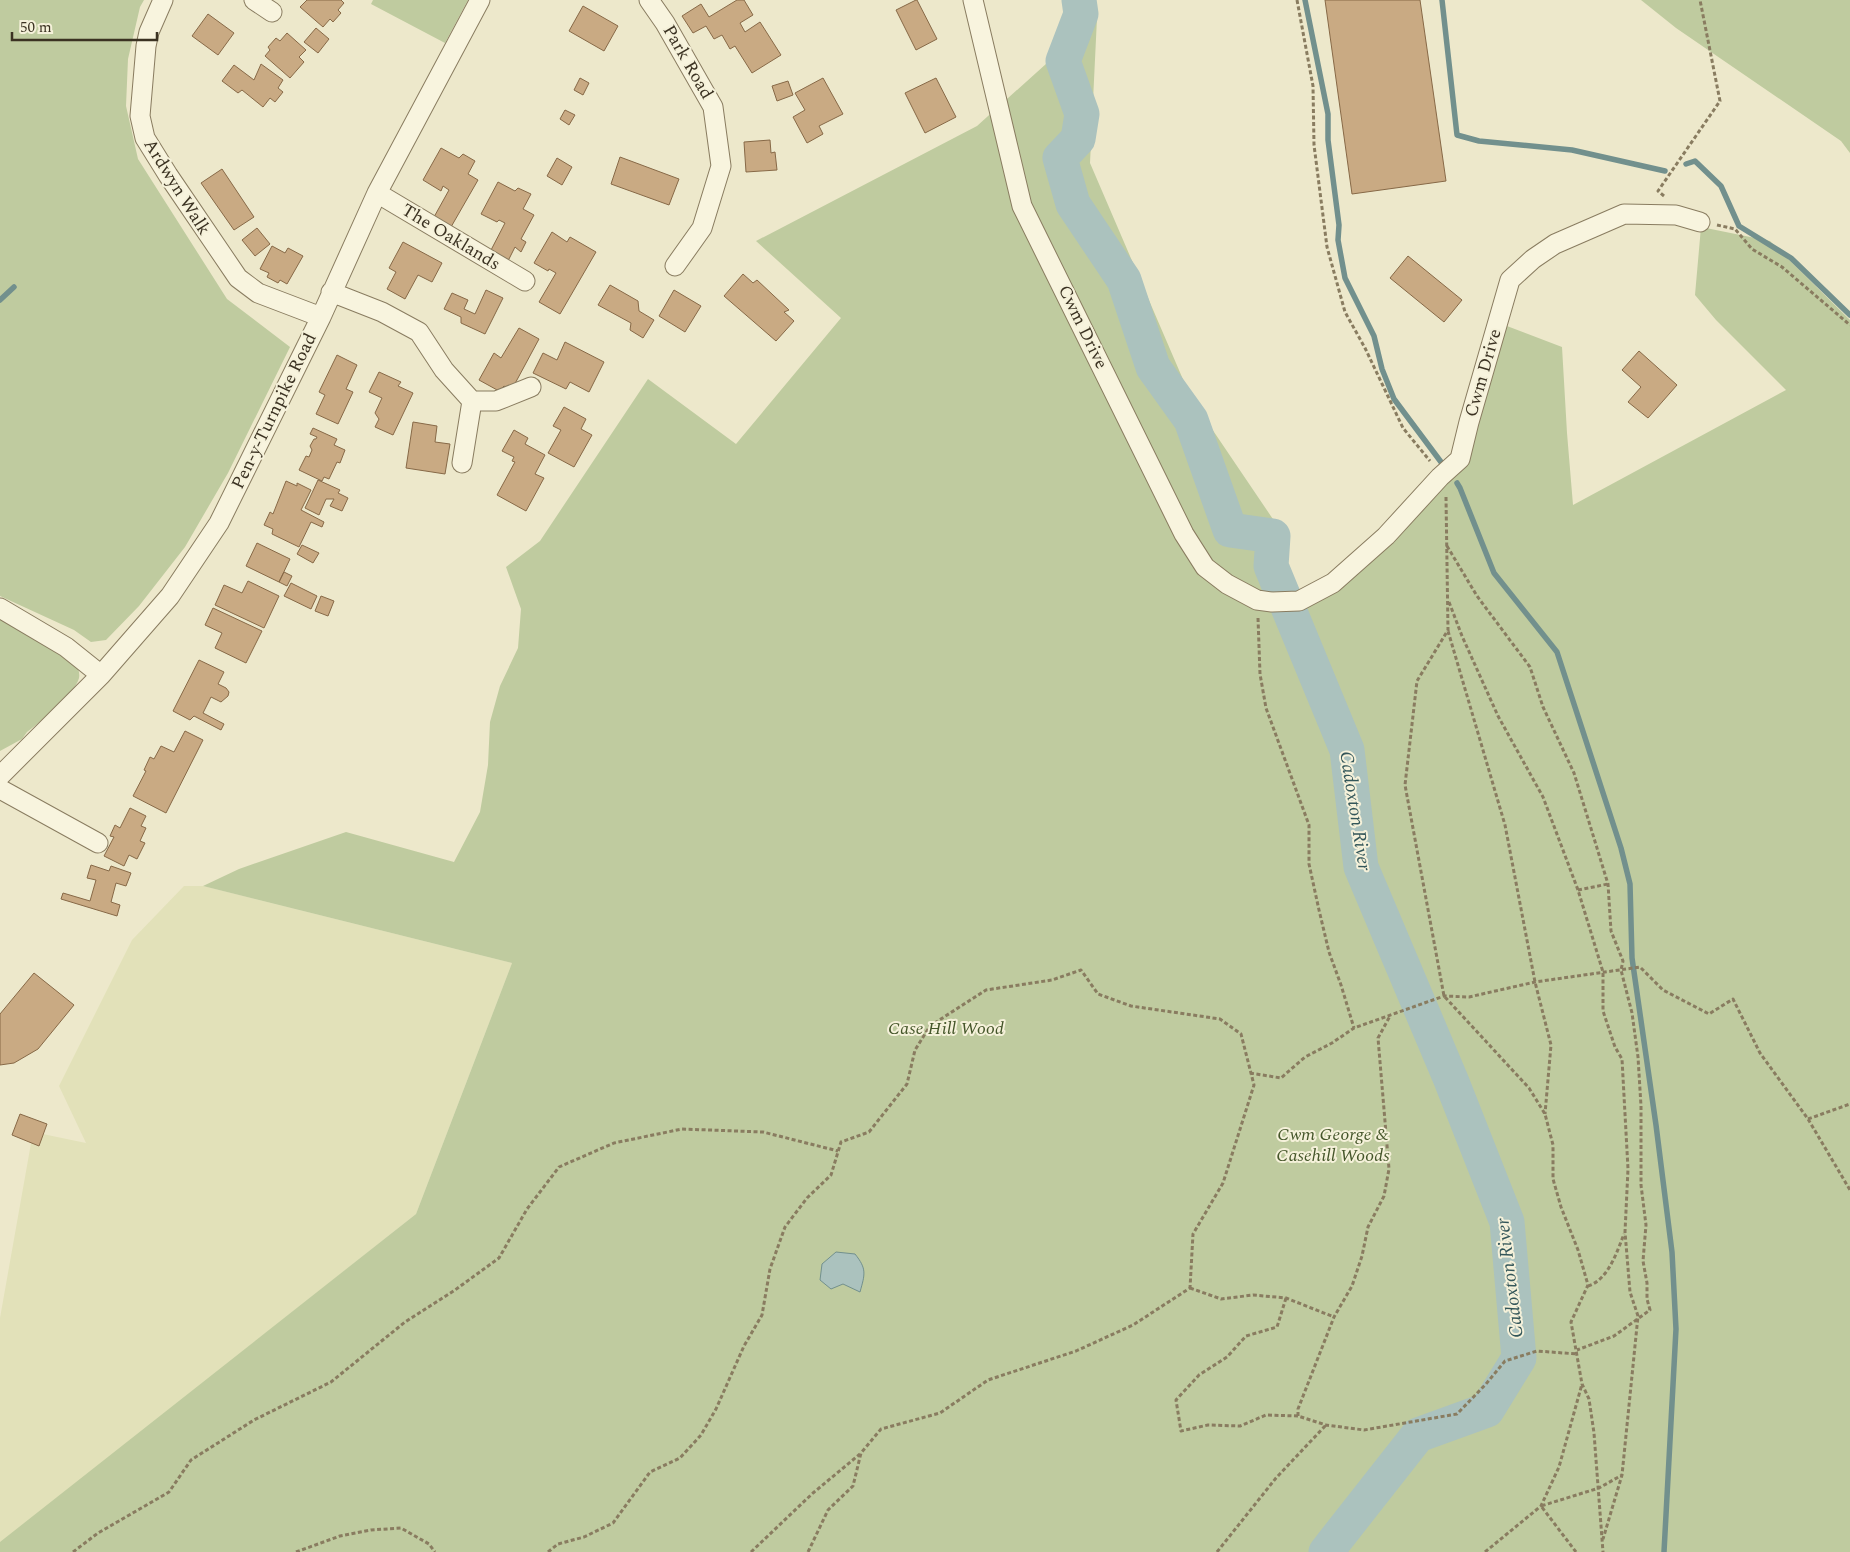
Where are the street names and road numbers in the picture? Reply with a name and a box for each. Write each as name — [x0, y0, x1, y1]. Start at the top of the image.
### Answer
street label: Park Road — [656, 20, 720, 104]
street label: Ardwyn Walk — [137, 134, 217, 240]
street label: The Oaklands — [396, 197, 506, 277]
street label: Cwm Drive — [1051, 280, 1115, 374]
street label: Cwm Drive — [1458, 326, 1508, 420]
street label: Pen-y-Turnpike Road — [224, 328, 324, 494]

